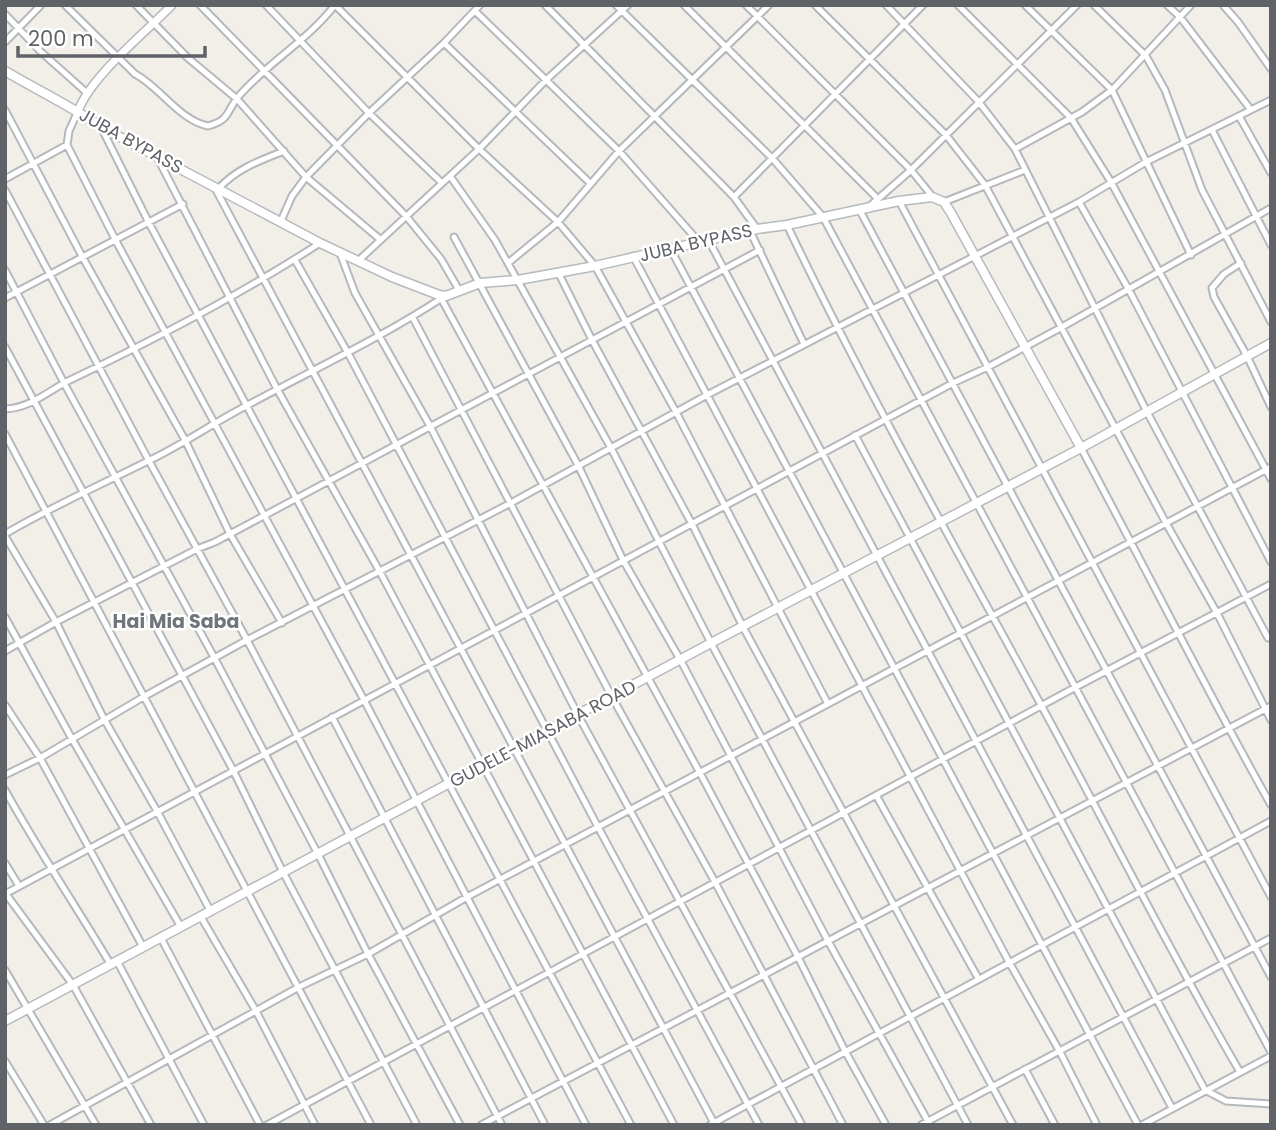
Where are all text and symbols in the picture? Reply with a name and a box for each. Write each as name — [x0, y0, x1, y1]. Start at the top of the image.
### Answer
scale bar — [18, 14, 205, 58]
text: 200 m — [28, 24, 94, 53]
street label: JUBA BYPASS — [75, 102, 188, 179]
street label: JUBA BYPASS — [637, 217, 755, 268]
district label: Hai Mia Saba — [113, 608, 239, 635]
street label: GUDELE-MIASABA ROAD — [445, 674, 640, 793]

